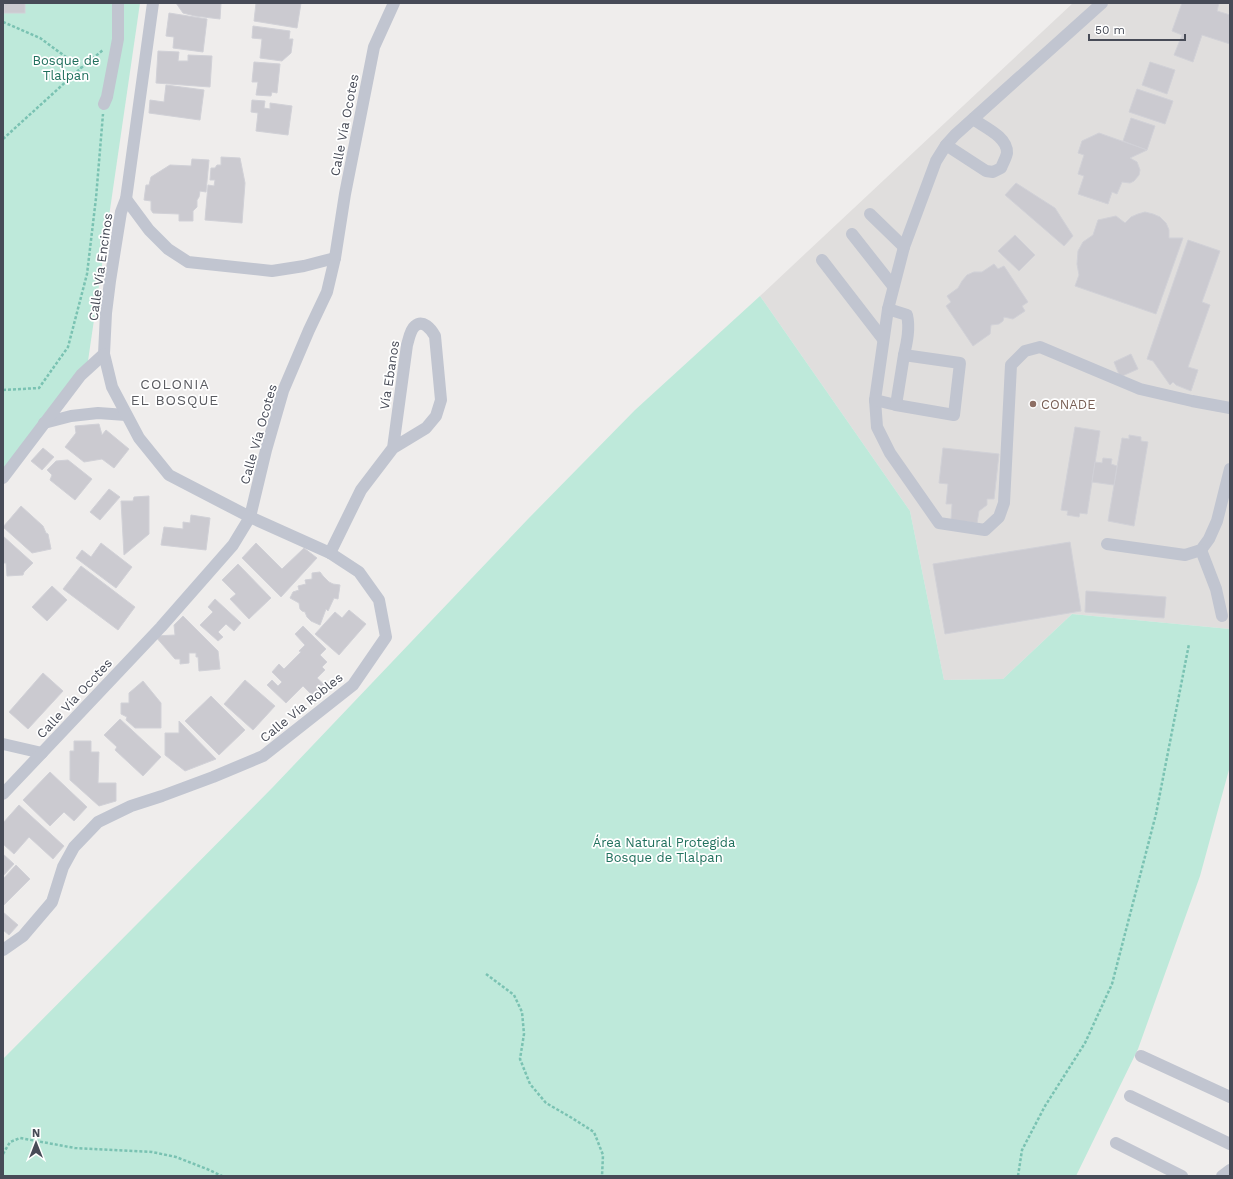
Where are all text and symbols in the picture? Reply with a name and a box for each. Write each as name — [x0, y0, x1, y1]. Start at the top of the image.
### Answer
scale bar — [1089, 16, 1185, 42]
text: 50 m — [1095, 23, 1125, 37]
park label: Bosque de Tlalpan — [33, 53, 99, 83]
street label: Calle Vía Ocotes — [327, 73, 362, 177]
street label: Calle Vía Encinos — [85, 212, 116, 322]
street label: Vía Ebanos — [377, 339, 402, 411]
district label: COLONIA EL BOSQUE — [131, 376, 219, 408]
street label: Calle Vía Ocotes — [237, 382, 280, 486]
place label: CONADE — [1041, 397, 1095, 412]
marker: CONADE — [1028, 399, 1038, 409]
street label: Calle Vía Ocotes — [34, 655, 115, 741]
street label: Calle Vía Robles — [257, 669, 346, 745]
park label: Área Natural Protegida Bosque de Tlalpan — [593, 834, 736, 865]
north arrow — [16, 1123, 56, 1163]
text: N — [32, 1127, 40, 1140]

